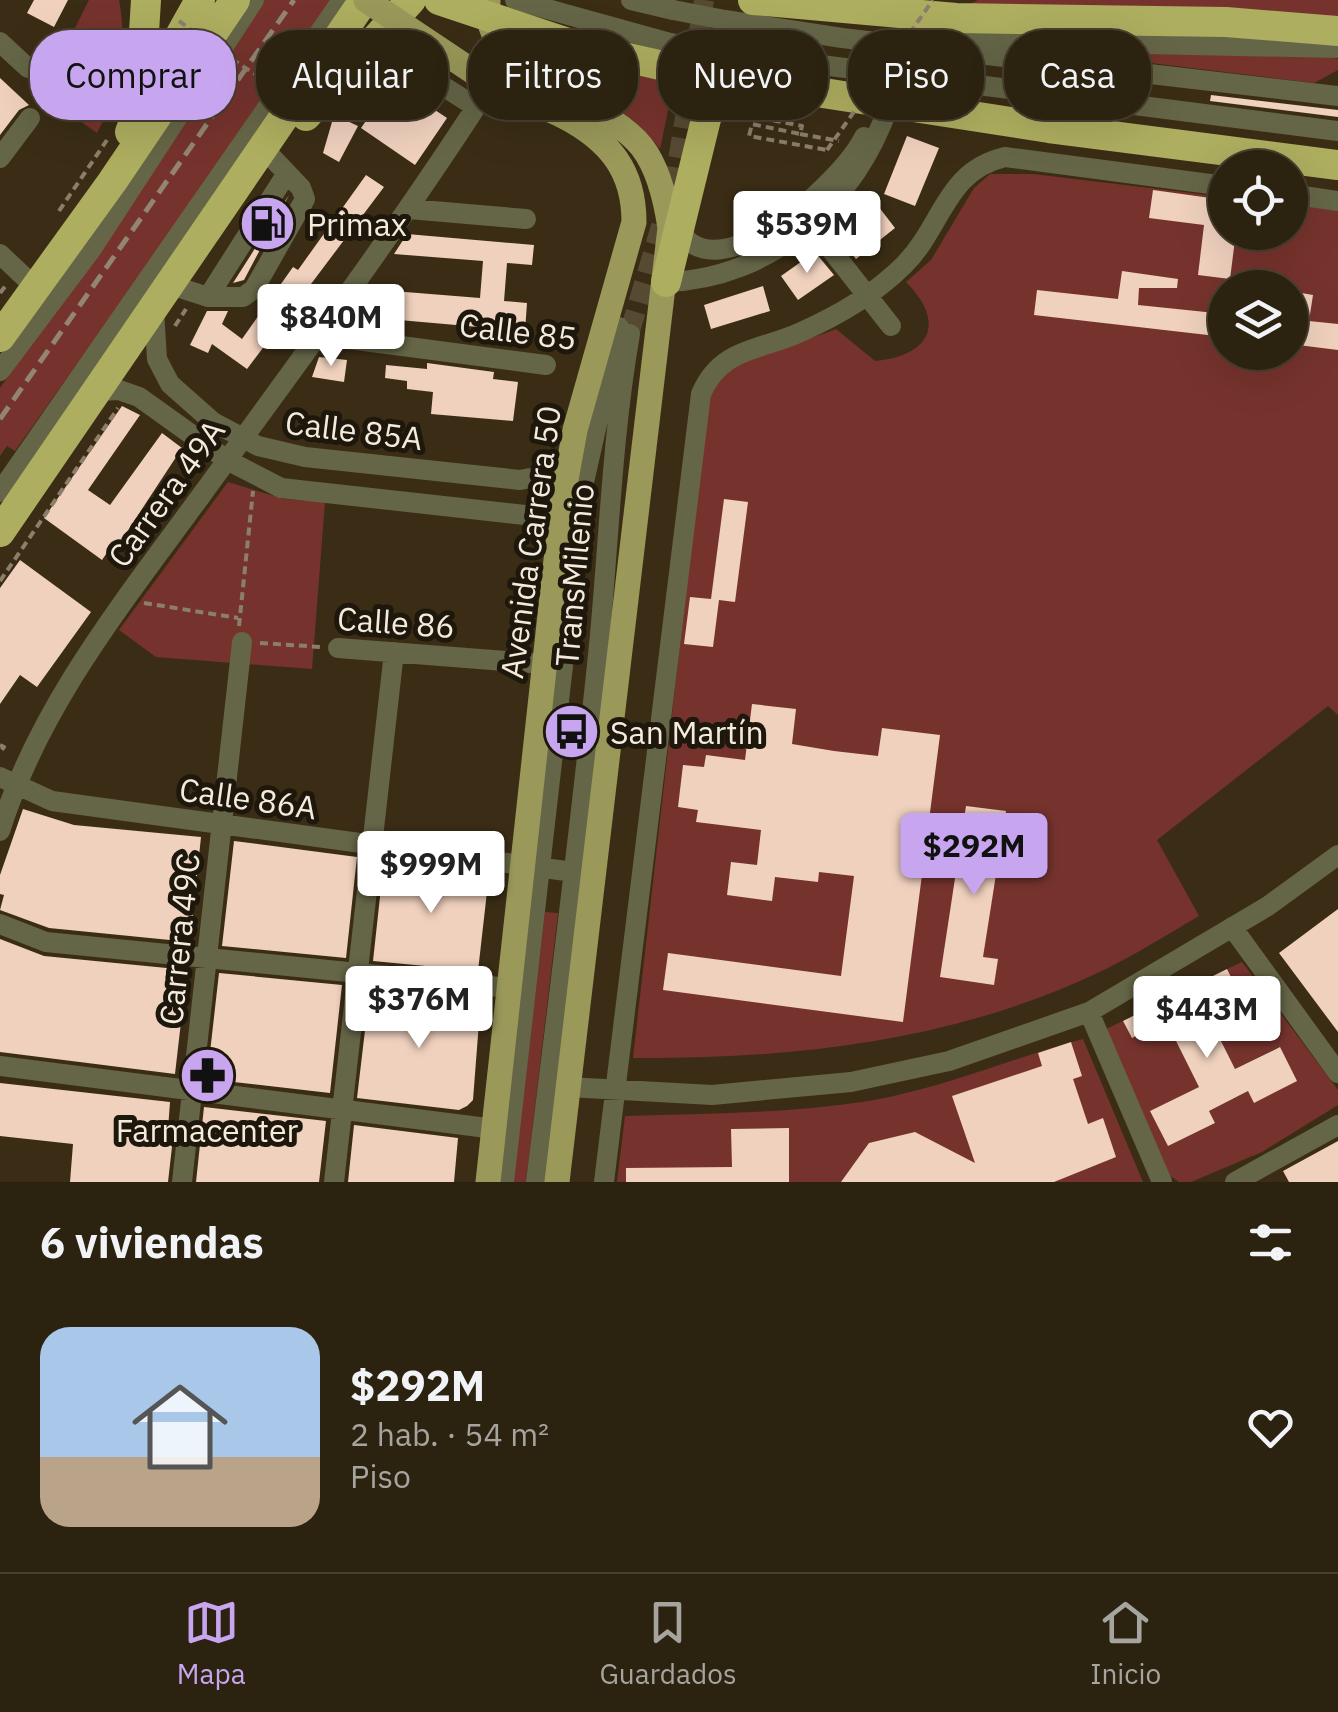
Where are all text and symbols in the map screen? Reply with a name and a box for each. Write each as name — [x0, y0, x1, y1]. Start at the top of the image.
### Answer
chip: Comprar — [30, 30, 236, 120]
chip: Alquilar — [256, 30, 448, 120]
chip: Filtros — [468, 30, 638, 120]
chip: Nuevo — [658, 30, 828, 120]
chip: Piso — [848, 30, 984, 120]
chip: Casa — [1004, 30, 1151, 120]
map controls — [1208, 150, 1308, 370]
button: locate — [1208, 150, 1308, 250]
pin: $539M — [737, 191, 877, 276]
fuel station icon: Primax — [238, 194, 298, 254]
text: $539M — [755, 202, 859, 244]
place label: Primax — [307, 203, 407, 245]
button: layers — [1208, 270, 1308, 370]
pin: $840M — [261, 284, 401, 369]
text: $840M — [279, 295, 383, 337]
street label: Calle 85 — [457, 303, 579, 359]
street label: Calle 85A — [283, 401, 425, 459]
street label: Avenida Carrera 50 — [490, 403, 570, 681]
street label: Carrera 49A — [98, 411, 234, 575]
street label: TransMilenio — [545, 482, 603, 668]
street label: Calle 86 — [336, 597, 456, 647]
bus stop icon: San Martín — [541, 702, 601, 762]
place label: San Martín — [610, 711, 764, 753]
street label: Calle 86A — [177, 768, 319, 828]
pin: $292M — [904, 813, 1044, 898]
text: $292M — [922, 824, 1026, 866]
pin: $999M — [361, 831, 501, 916]
text: $999M — [379, 842, 483, 884]
street label: Carrera 49C — [149, 851, 209, 1027]
pin: $376M — [349, 966, 489, 1051]
pin: $443M — [1137, 976, 1277, 1061]
text: $376M — [367, 977, 471, 1019]
text: $443M — [1155, 987, 1259, 1029]
pharmacy icon: Farmacenter — [177, 1046, 237, 1106]
place label: Farmacenter — [116, 1109, 299, 1151]
text: 6 viviendas — [40, 1215, 264, 1270]
icon: filters — [1243, 1215, 1298, 1270]
text: $292M — [350, 1358, 485, 1413]
icon: home — [120, 1367, 240, 1487]
icon: heart — [1243, 1400, 1298, 1455]
text: 2 hab. · 54 m² — [350, 1413, 549, 1455]
text: Piso — [350, 1455, 411, 1497]
tab: Mapa — [177, 1595, 246, 1692]
tab: Guardados — [599, 1595, 737, 1692]
tab: Inicio — [1090, 1595, 1161, 1692]

